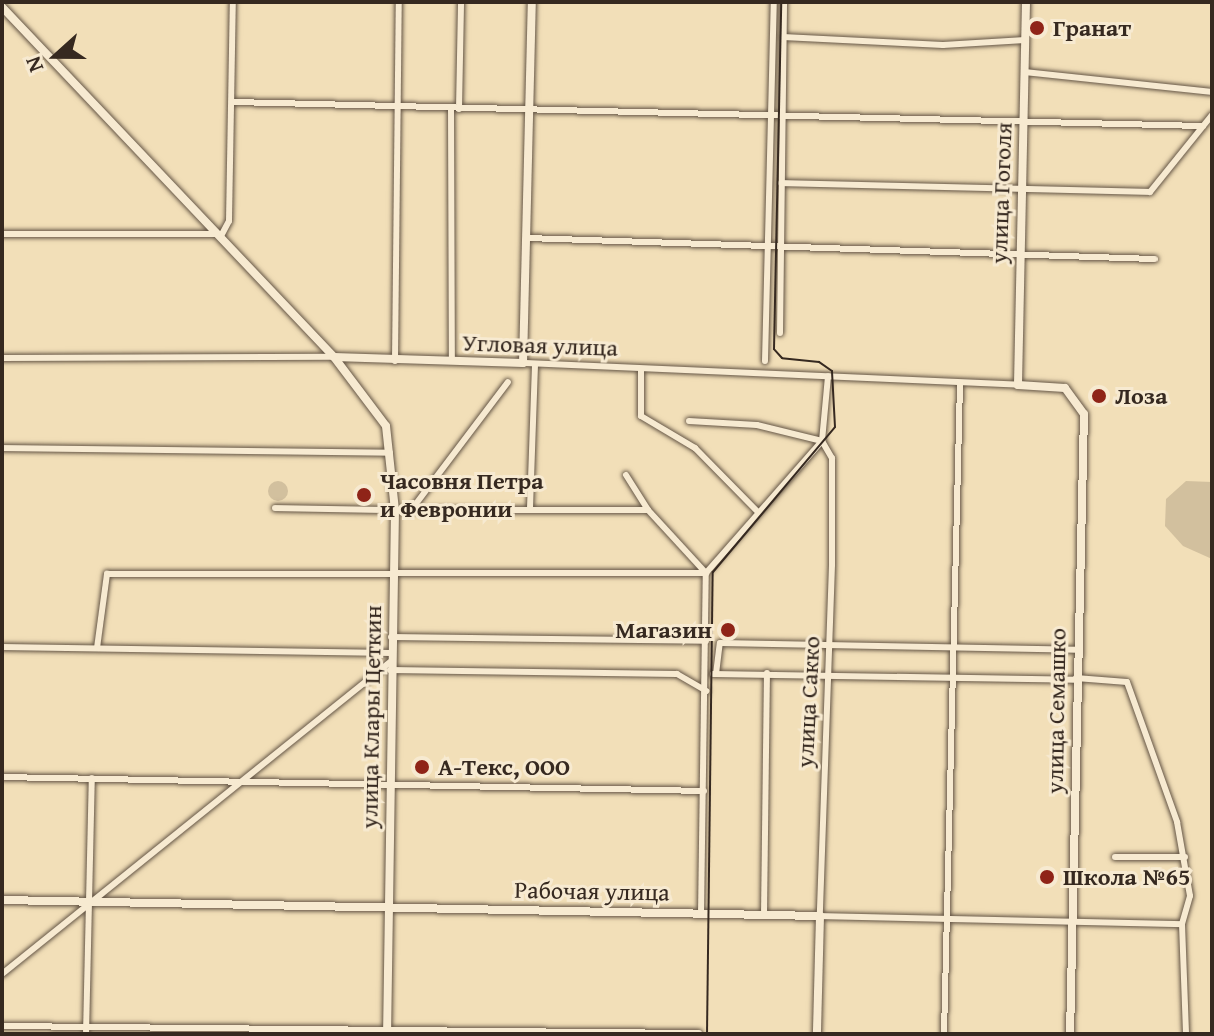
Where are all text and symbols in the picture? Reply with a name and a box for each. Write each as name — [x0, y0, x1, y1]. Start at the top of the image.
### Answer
place label: Гранат — [1053, 14, 1131, 42]
north arrow — [16, 16, 96, 96]
marker: Гранат — [1028, 19, 1046, 37]
text: N — [16, 52, 51, 77]
street label: улица Гоголя — [984, 122, 1018, 264]
street label: Угловая улица — [462, 328, 618, 362]
place label: Лоза — [1115, 382, 1168, 410]
marker: Лоза — [1090, 387, 1108, 405]
place label: Часовня Петра и Февронии — [380, 467, 544, 523]
marker: Часовня Петра и Февронии — [355, 486, 373, 504]
street label: улица Клары Цеткин — [355, 605, 387, 829]
place label: Магазин — [615, 616, 712, 644]
marker: Магазин — [719, 621, 737, 639]
street label: улица Семашко — [1040, 628, 1072, 794]
street label: улица Сакко — [790, 635, 826, 769]
place label: А-Текс, ООО — [438, 753, 570, 781]
marker: А-Текс, ООО — [413, 758, 431, 776]
place label: Школа №65 — [1063, 863, 1190, 891]
marker: Школа №65 — [1038, 868, 1056, 886]
street label: Рабочая улица — [514, 875, 670, 907]

